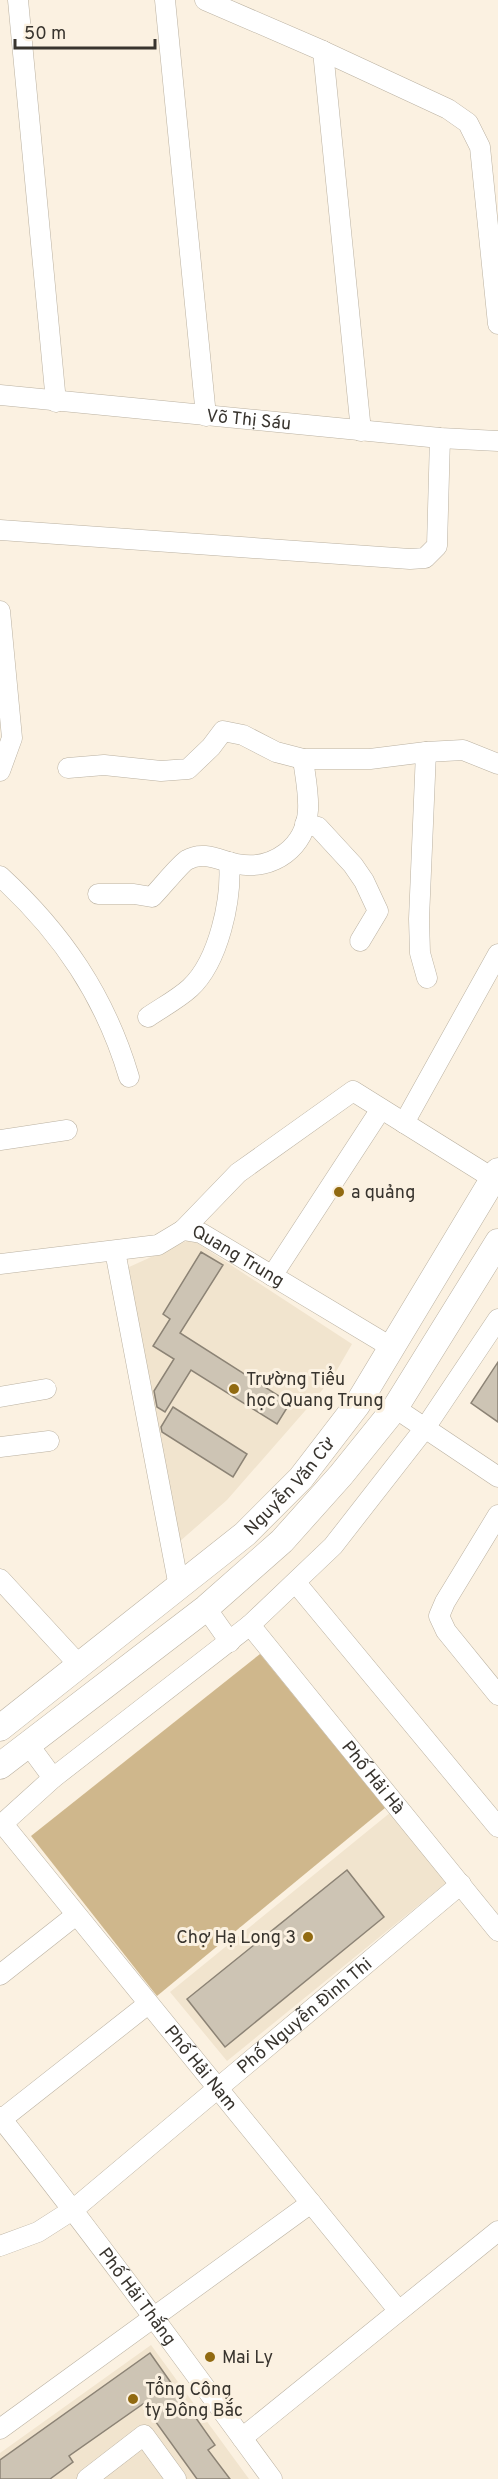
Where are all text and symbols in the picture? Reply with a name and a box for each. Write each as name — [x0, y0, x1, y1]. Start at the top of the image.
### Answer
scale bar — [15, 12, 154, 50]
text: 50 m — [24, 23, 66, 46]
street label: Võ Thị Sáu — [205, 405, 292, 436]
place label: a quảng — [351, 1182, 415, 1205]
marker: a quảng — [332, 1185, 346, 1199]
street label: Quang Trung — [191, 1222, 288, 1293]
place label: Trường Tiểu học Quang Trung — [246, 1365, 384, 1413]
marker: Trường Tiểu học Quang Trung — [227, 1382, 241, 1396]
street label: Nguyễn Văn Cừ — [240, 1433, 341, 1541]
street label: Phố Hải Hà — [336, 1737, 409, 1820]
place label: Chợ Hạ Long 3 — [176, 1927, 296, 1950]
marker: Chợ Hạ Long 3 — [301, 1930, 315, 1944]
street label: Phố Nguyễn Đình Thi — [233, 1953, 378, 2080]
street label: Phố Hải Nam — [158, 2021, 241, 2116]
street label: Phố Hải Thắng — [92, 2244, 180, 2351]
place label: Mai Ly — [222, 2347, 273, 2370]
marker: Mai Ly — [203, 2350, 217, 2364]
place label: Tổng Công ty Đông Bắc — [145, 2375, 243, 2423]
marker: Tổng Công ty Đông Bắc — [126, 2392, 140, 2406]

